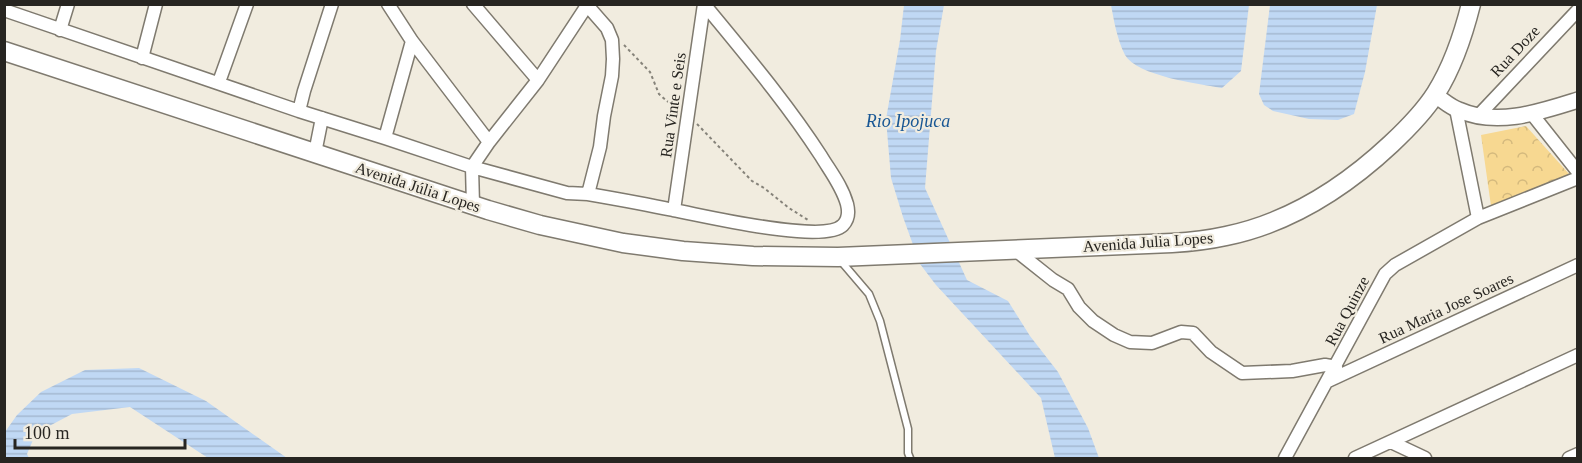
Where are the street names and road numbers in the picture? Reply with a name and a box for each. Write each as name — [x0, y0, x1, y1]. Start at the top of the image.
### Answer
street label: Rua Doze — [1487, 22, 1543, 80]
street label: Rua Vinte e Seis — [657, 51, 689, 159]
street label: Avenida Júlia Lopes — [353, 159, 483, 216]
street label: Avenida Julia Lopes — [1082, 229, 1214, 256]
street label: Rua Maria Jose Soares — [1376, 269, 1516, 347]
street label: Rua Quinze — [1322, 273, 1372, 349]

